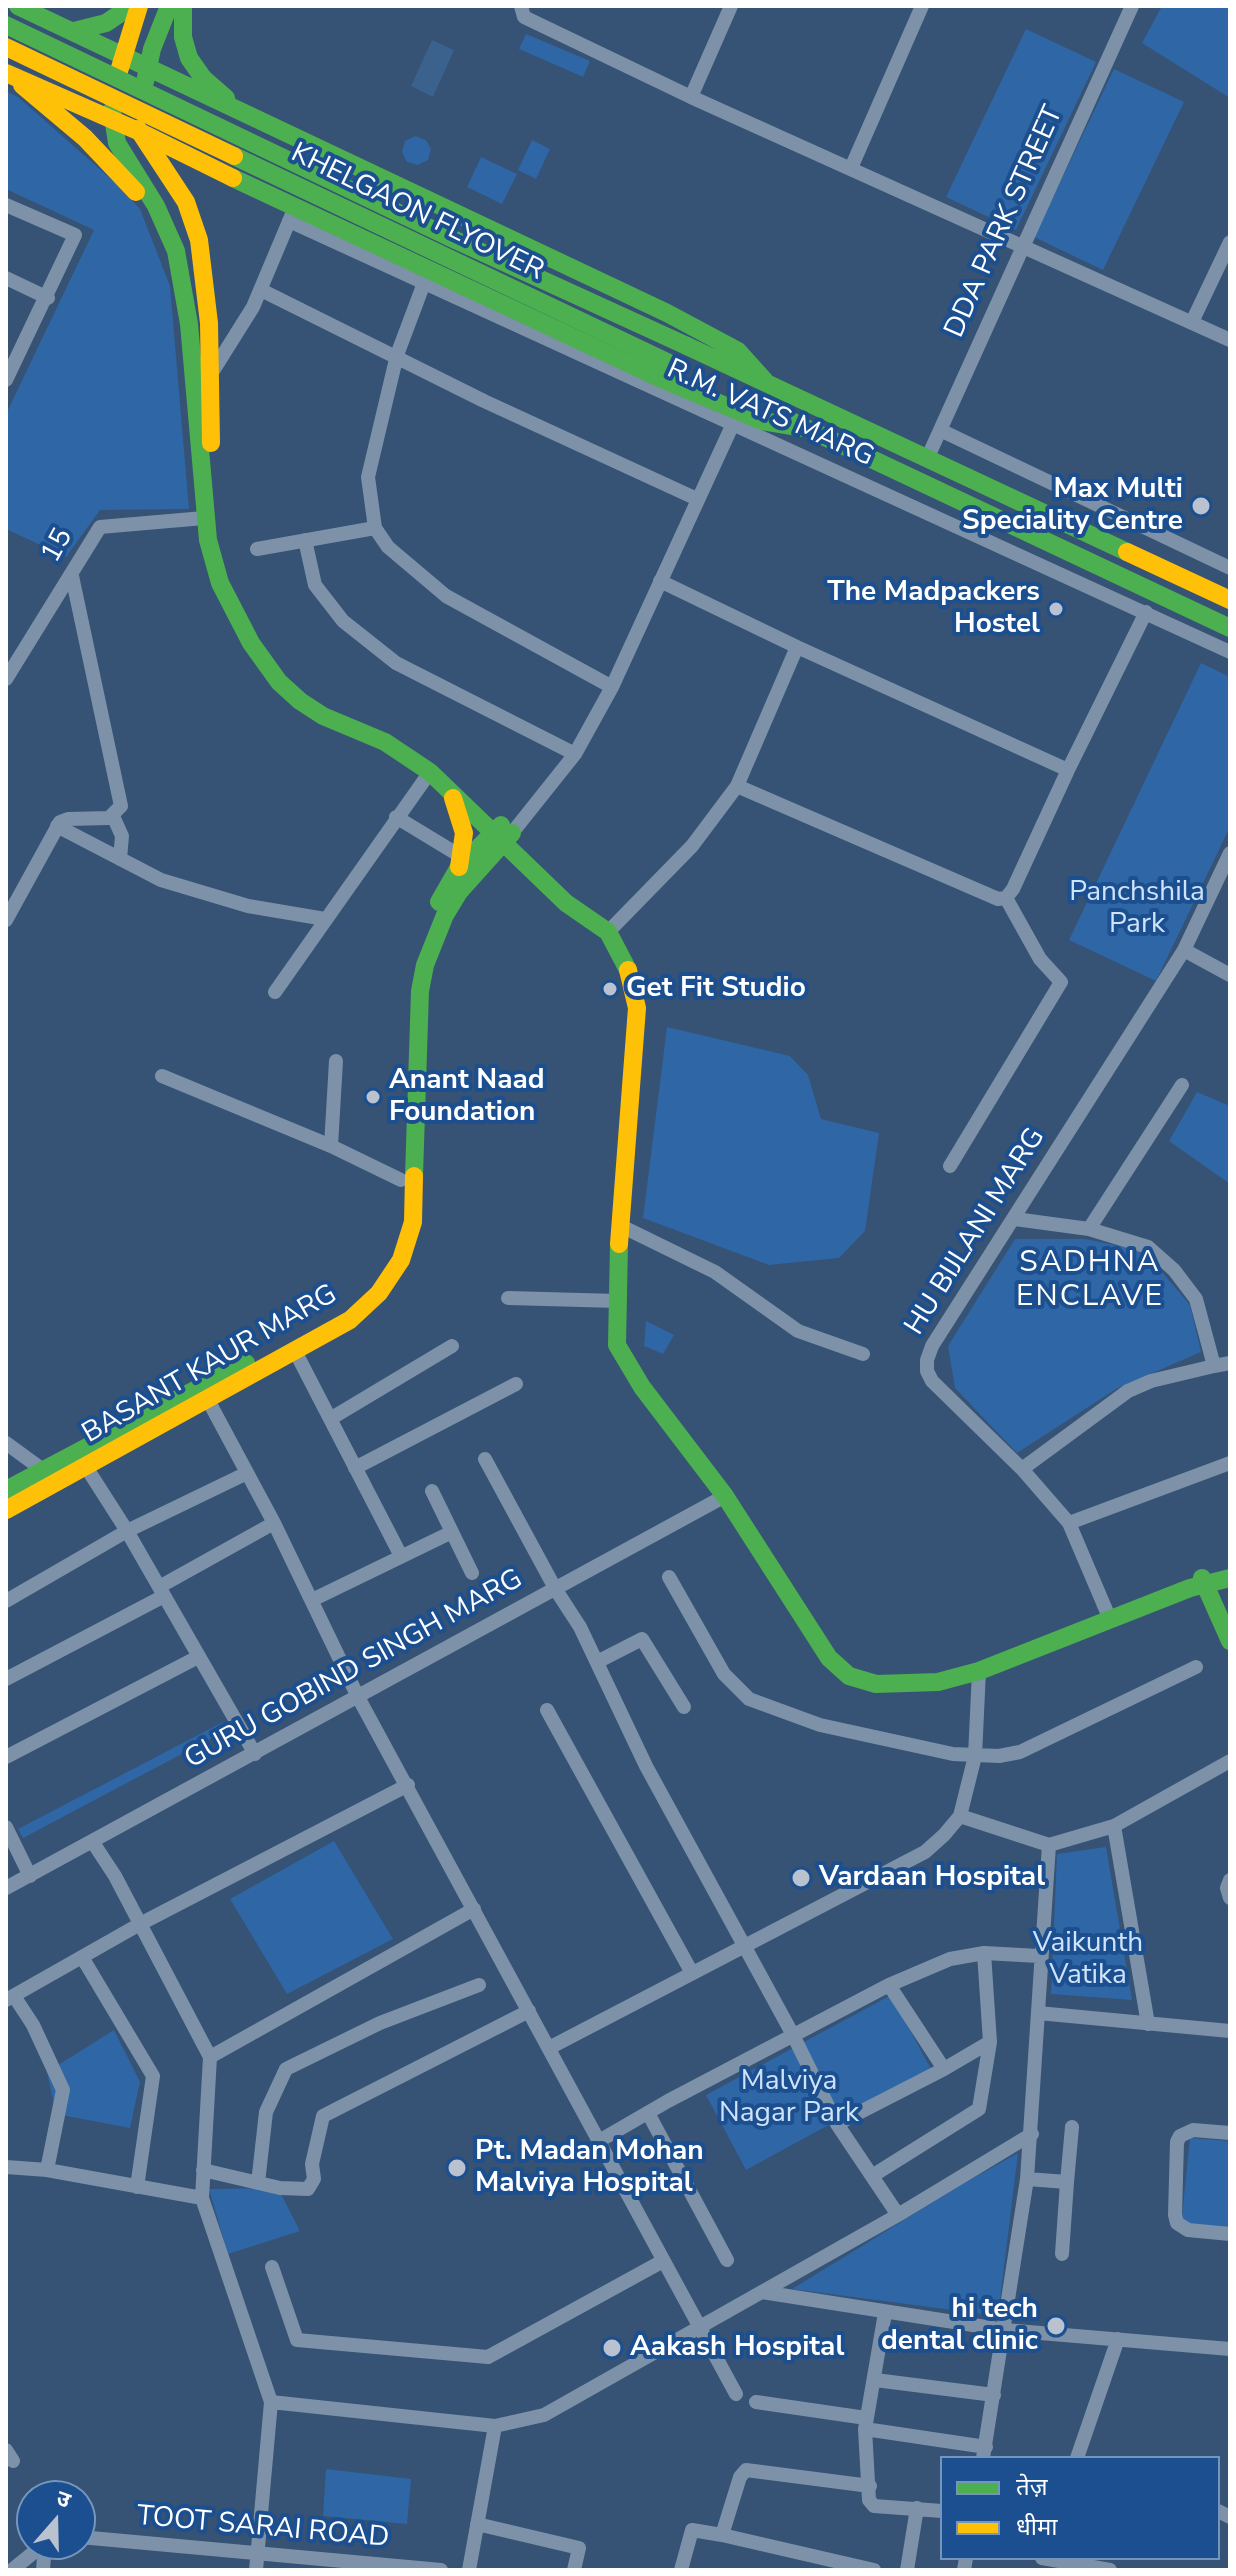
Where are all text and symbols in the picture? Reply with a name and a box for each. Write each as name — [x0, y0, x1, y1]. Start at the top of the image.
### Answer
street label: DDA PARK STREET — [939, 101, 1071, 343]
street label: KHELGAON FLYOVER — [285, 137, 549, 289]
street label: R.M. VATS MARG — [661, 353, 879, 475]
place label: Max Multi Speciality Centre — [962, 473, 1183, 539]
marker: Max Multi Speciality Centre — [1190, 495, 1212, 517]
street label: 15 — [35, 523, 81, 569]
place label: The Madpackers Hostel — [827, 576, 1040, 642]
marker: The Madpackers Hostel — [1047, 600, 1065, 618]
park label: Panchshila Park — [1069, 876, 1205, 942]
place label: Get Fit Studio — [626, 972, 806, 1006]
marker: Get Fit Studio — [601, 980, 619, 998]
place label: Anant Naad Foundation — [389, 1064, 545, 1130]
marker: Anant Naad Foundation — [364, 1088, 382, 1106]
street label: HU BIJLANI MARG — [899, 1122, 1053, 1342]
district label: SADHNA ENCLAVE — [1016, 1246, 1164, 1316]
street label: BASANT KAUR MARG — [77, 1278, 343, 1452]
street label: GURU GOBIND SINGH MARG — [179, 1563, 529, 1777]
place label: Vardaan Hospital — [819, 1861, 1045, 1895]
marker: Vardaan Hospital — [790, 1867, 812, 1889]
park label: Vaikunth Vatika — [1033, 1927, 1143, 1993]
park label: Malviya Nagar Park — [719, 2065, 859, 2131]
place label: Pt. Madan Mohan Malviya Hospital — [475, 2135, 704, 2201]
marker: Pt. Madan Mohan Malviya Hospital — [446, 2157, 468, 2179]
place label: hi tech dental clinic — [881, 2293, 1038, 2359]
marker: hi tech dental clinic — [1045, 2315, 1067, 2337]
place label: Aakash Hospital — [630, 2331, 844, 2365]
marker: Aakash Hospital — [601, 2337, 623, 2359]
legend — [940, 2456, 1220, 2560]
text: तेज़ — [1016, 2471, 1048, 2503]
north arrow — [16, 2480, 96, 2560]
text: उ — [52, 2483, 75, 2516]
street label: TOOT SARAI ROAD — [135, 2500, 391, 2556]
text: धीमा — [1016, 2511, 1058, 2543]

